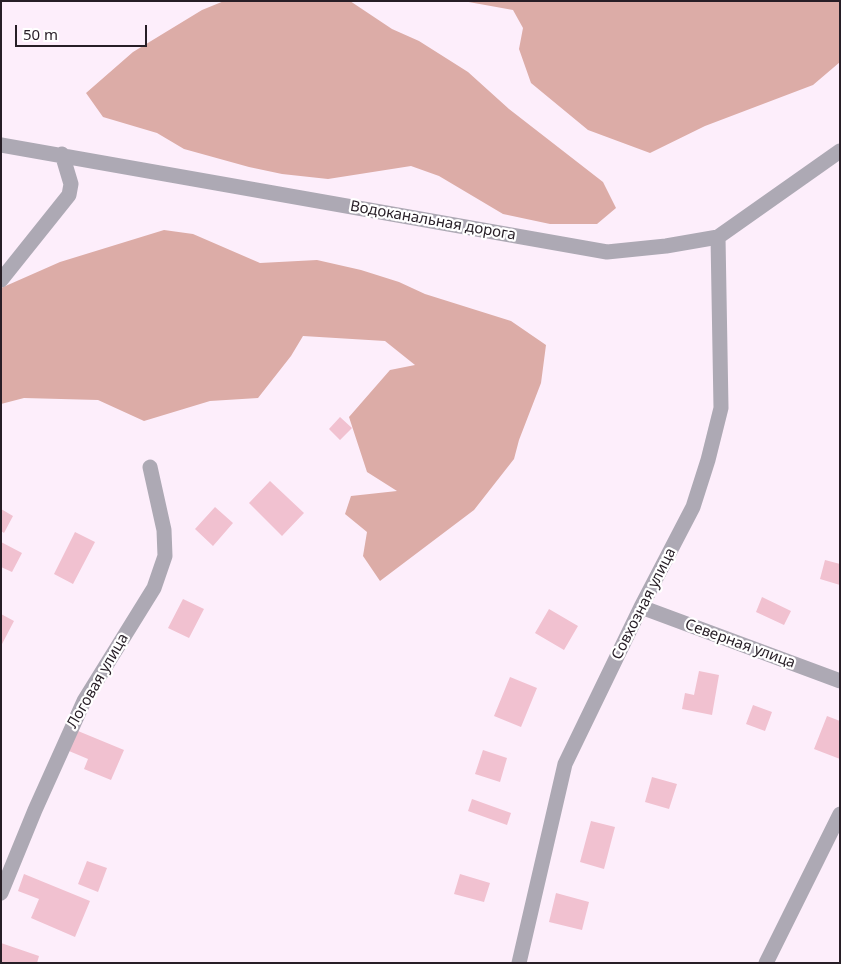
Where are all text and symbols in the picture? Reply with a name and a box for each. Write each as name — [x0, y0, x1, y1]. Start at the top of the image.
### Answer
scale bar — [18, 15, 150, 47]
text: 50 m — [23, 24, 58, 44]
street label: Водоканальная дорога — [349, 198, 517, 244]
street label: Совхозная улица — [608, 545, 680, 663]
street label: Северная улица — [682, 616, 798, 672]
street label: Логовая улица — [64, 630, 132, 732]

